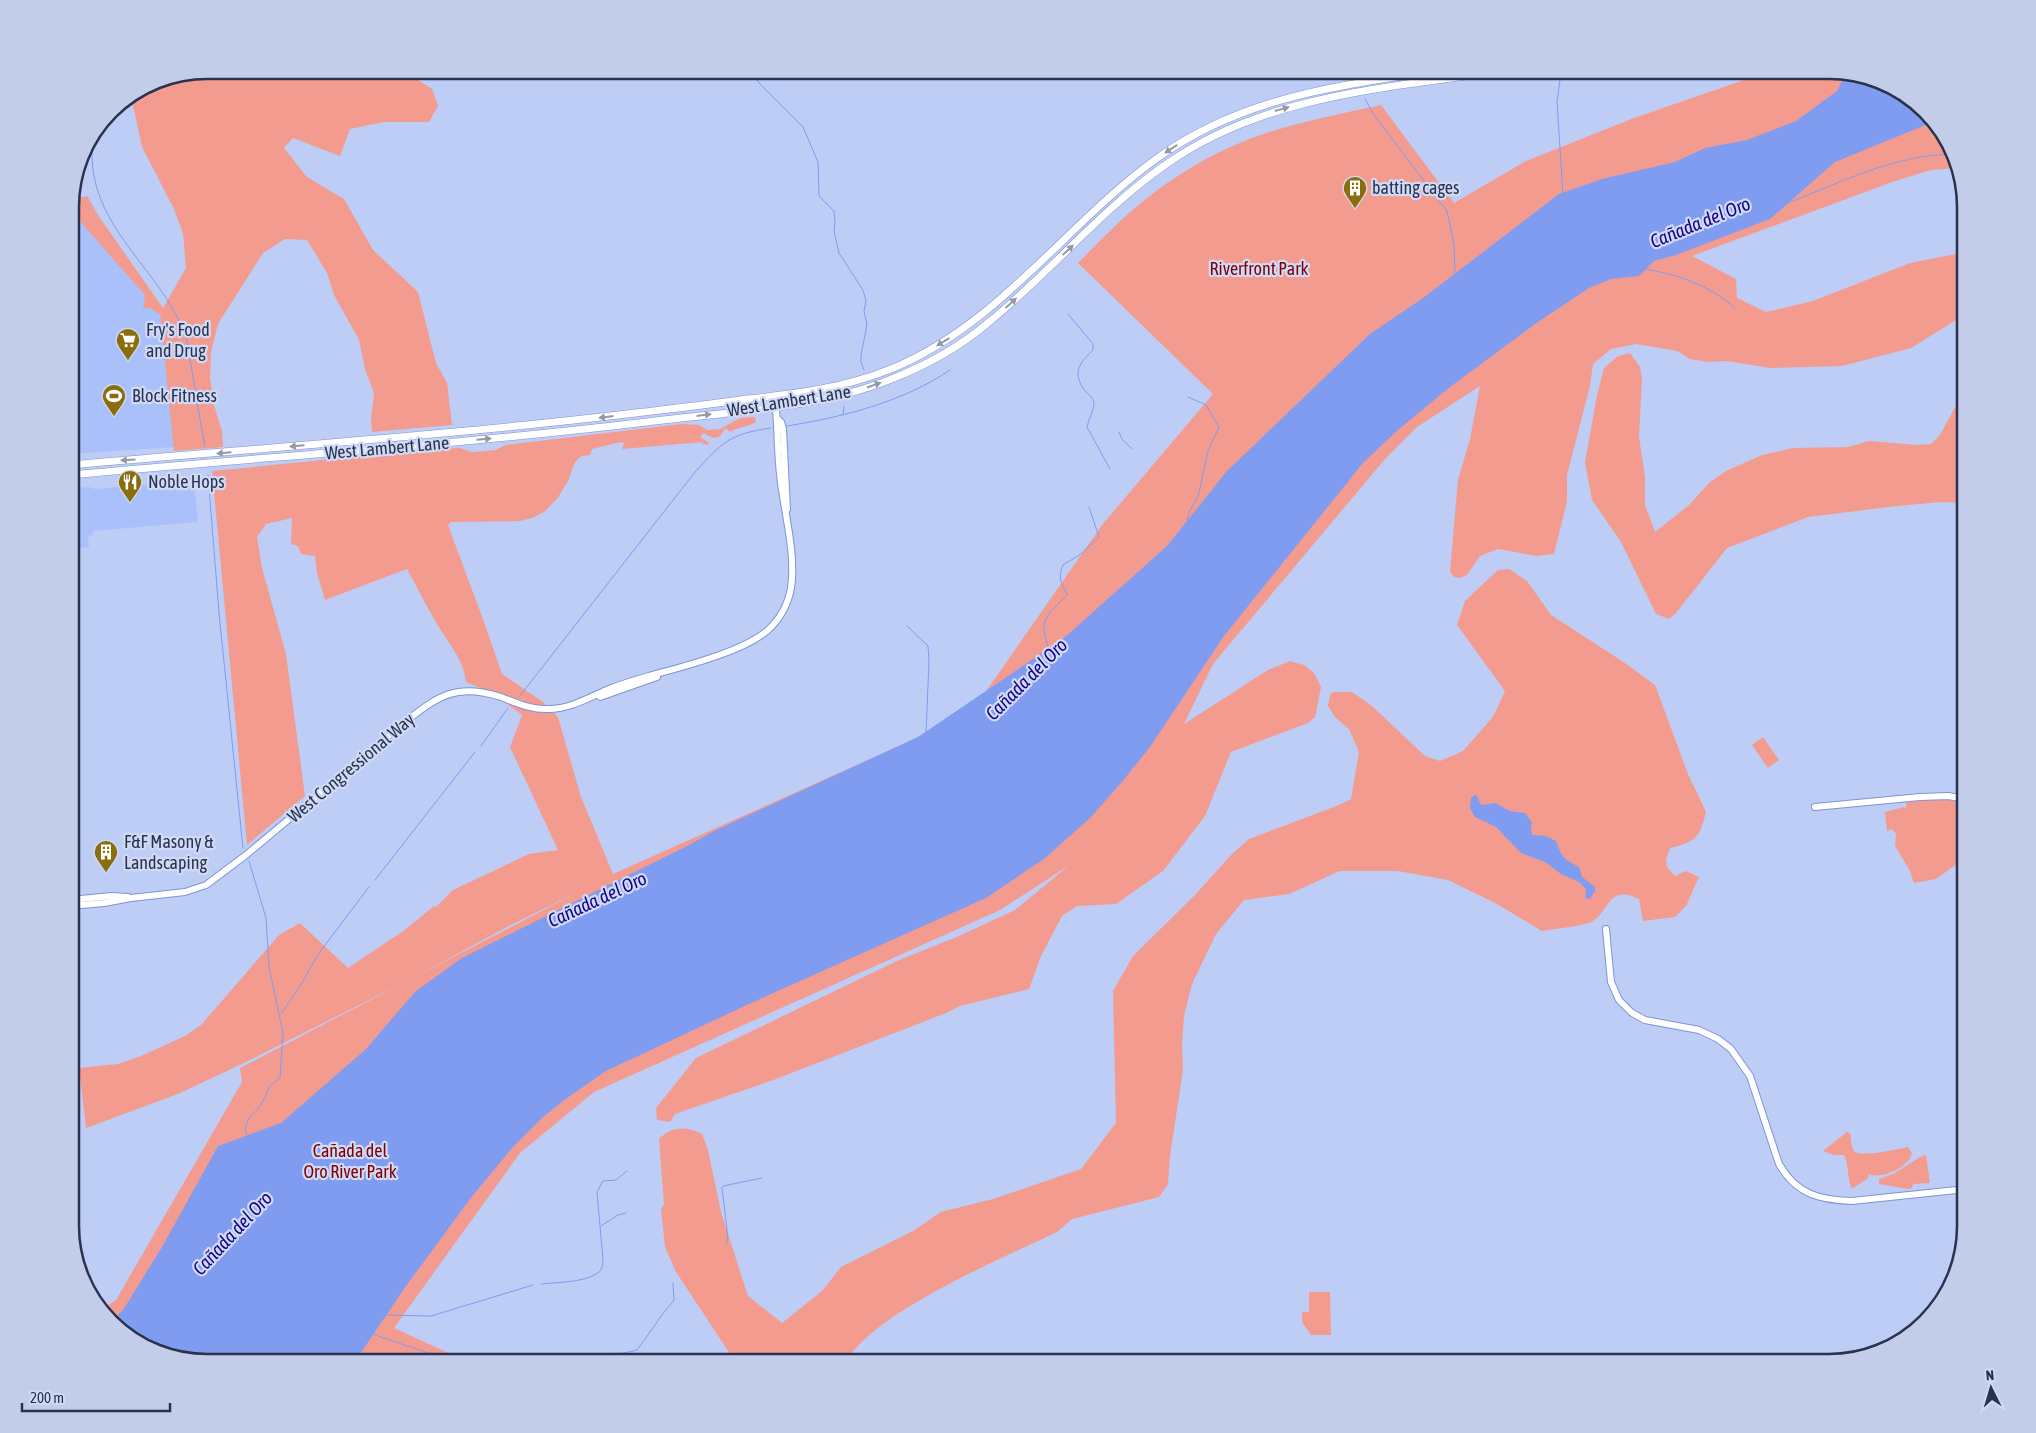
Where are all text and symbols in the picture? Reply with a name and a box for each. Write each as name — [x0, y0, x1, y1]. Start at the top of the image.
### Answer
one-way arrow — [1275, 104, 1290, 112]
one-way arrow — [1164, 144, 1178, 154]
building icon: batting cages — [1342, 175, 1368, 209]
place label: batting cages — [1372, 177, 1459, 198]
water label: Cañada del Oro — [1647, 192, 1753, 252]
one-way arrow — [1062, 244, 1074, 256]
park label: Riverfront Park — [1210, 258, 1309, 279]
one-way arrow — [1005, 297, 1017, 309]
place label: Fry's Food and Drug — [146, 319, 210, 361]
supermarket icon: Fry's Food and Drug — [115, 327, 141, 361]
one-way arrow — [937, 337, 950, 347]
street label: West Lambert Lane — [726, 380, 852, 421]
one-way arrow — [867, 381, 882, 388]
sports icon: Block Fitness — [101, 383, 127, 417]
place label: Block Fitness — [132, 385, 217, 406]
one-way arrow — [696, 411, 712, 419]
one-way arrow — [598, 413, 614, 421]
street label: West Lambert Lane — [324, 432, 450, 463]
one-way arrow — [476, 435, 492, 443]
one-way arrow — [289, 442, 305, 450]
one-way arrow — [216, 449, 232, 457]
one-way arrow — [120, 456, 136, 464]
restaurant icon: Noble Hops — [117, 469, 143, 503]
place label: Noble Hops — [148, 471, 225, 492]
water label: Cañada del Oro — [981, 634, 1071, 724]
street label: West Congressional Way — [283, 708, 418, 827]
place label: F&F Masony & Landscaping — [124, 831, 214, 873]
building icon: F&F Masony & Landscaping — [93, 839, 119, 873]
water label: Cañada del Oro — [544, 867, 650, 931]
park label: Cañada del Oro River Park — [303, 1140, 397, 1182]
water label: Cañada del Oro — [188, 1187, 276, 1279]
north arrow — [1966, 1363, 2016, 1413]
text: N — [1985, 1367, 1995, 1383]
scale bar — [22, 1380, 170, 1412]
text: 200 m — [30, 1389, 64, 1406]

